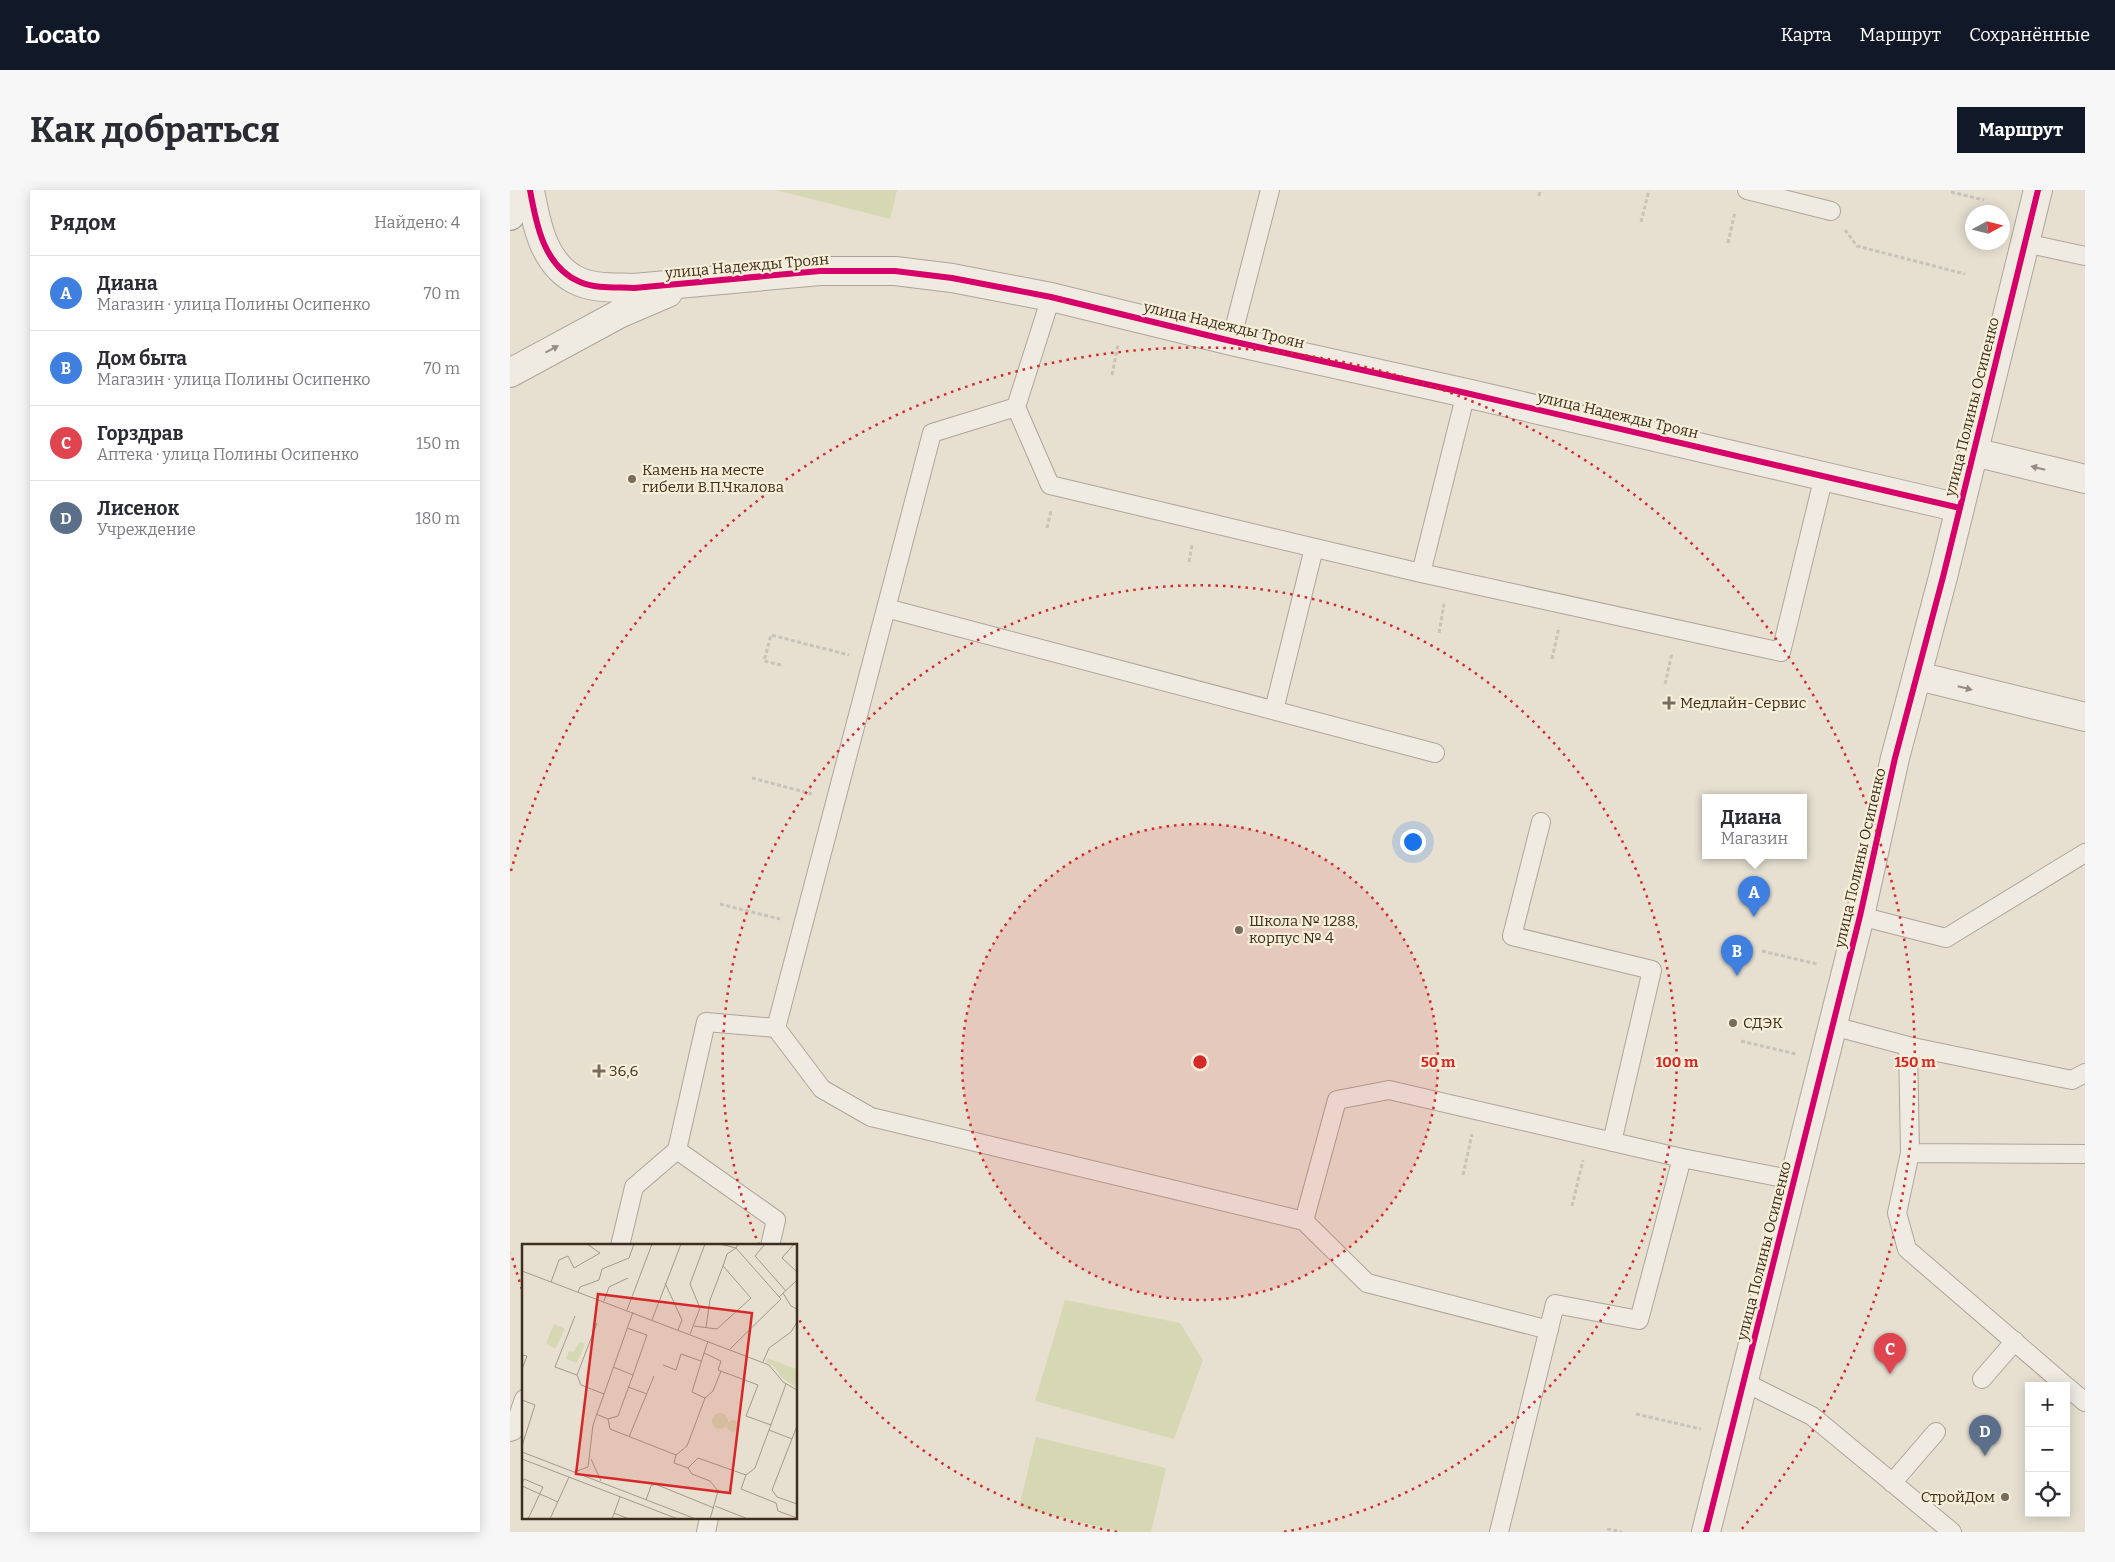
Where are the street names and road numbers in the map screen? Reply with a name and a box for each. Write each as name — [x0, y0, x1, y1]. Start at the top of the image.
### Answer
street label: улица Надежды Троян — [663, 250, 830, 282]
street label: улица Надежды Троян — [1141, 297, 1306, 352]
street label: улица Полины Осипенко — [1941, 315, 2003, 499]
street label: улица Надежды Троян — [1535, 387, 1700, 442]
street label: улица Полины Осипенко — [1830, 766, 1889, 951]
street label: улица Полины Осипенко — [1733, 1159, 1795, 1343]

